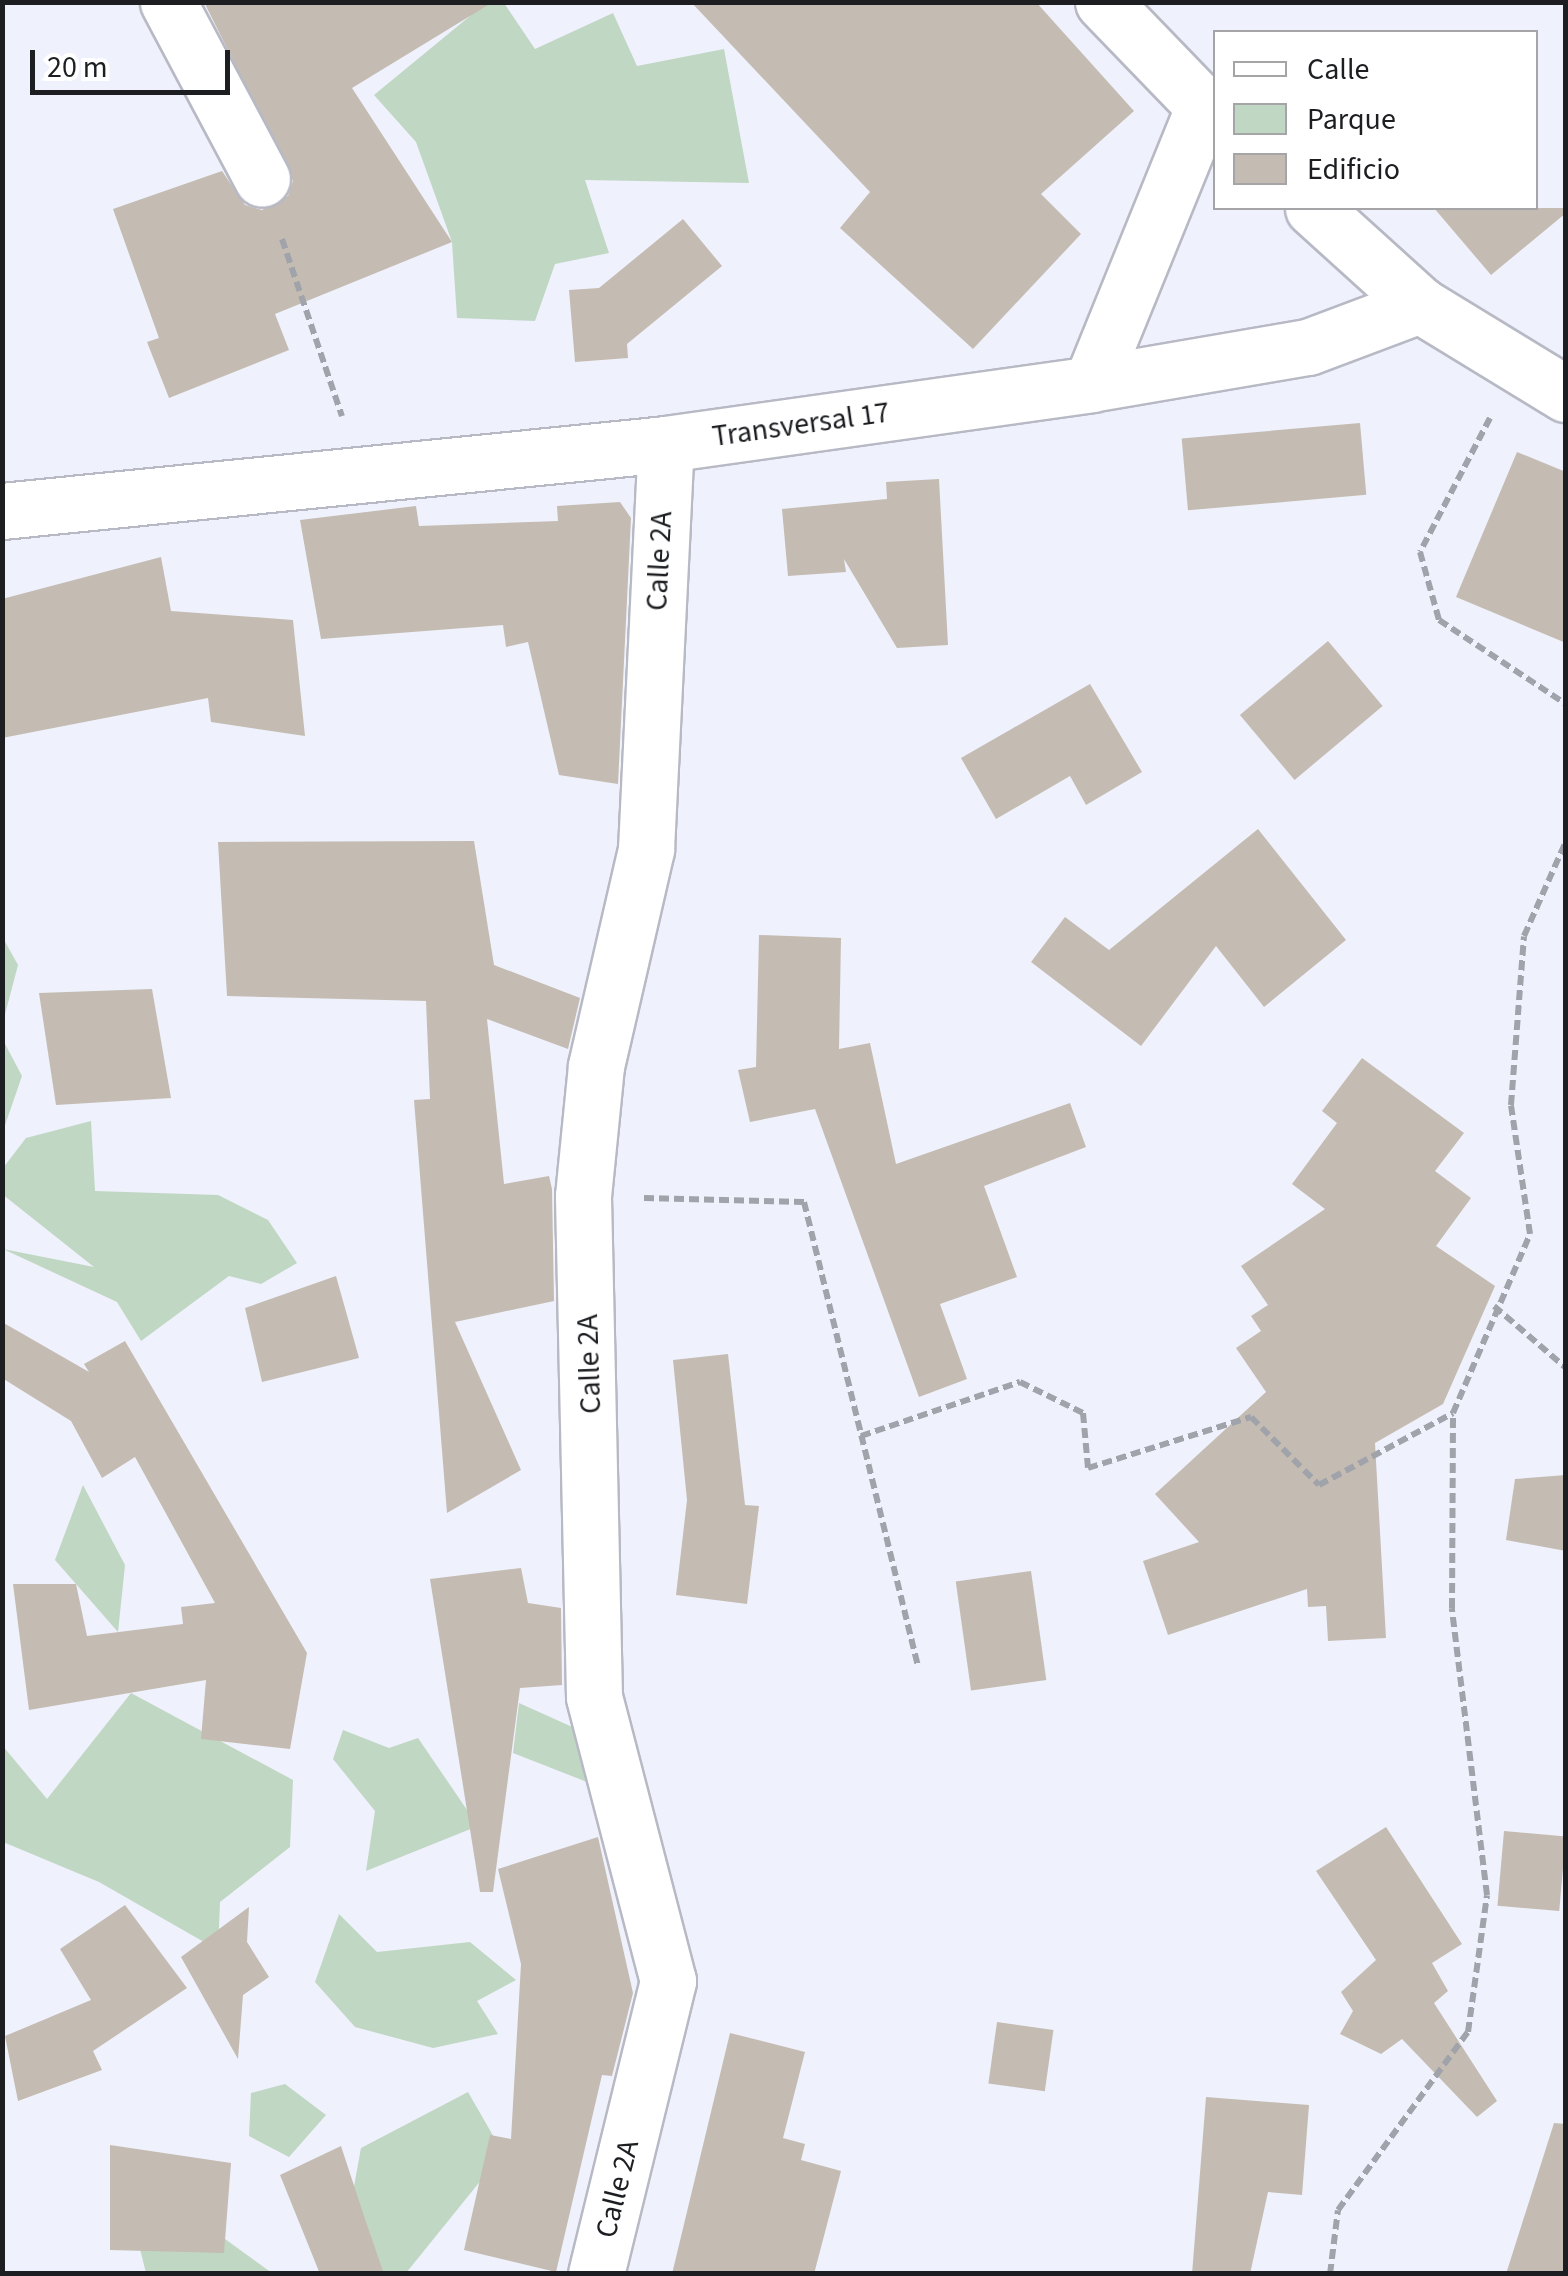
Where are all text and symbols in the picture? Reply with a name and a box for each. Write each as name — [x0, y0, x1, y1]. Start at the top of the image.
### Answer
scale bar — [35, 30, 235, 92]
legend — [1213, 30, 1538, 210]
text: 20 m — [47, 46, 108, 89]
text: Calle — [1307, 48, 1369, 91]
text: Parque — [1307, 98, 1396, 141]
text: Edificio — [1307, 148, 1400, 191]
street label: Transversal 17 — [710, 395, 892, 455]
street label: Calle 2A — [639, 510, 681, 612]
street label: Calle 2A — [570, 1314, 610, 1414]
street label: Calle 2A — [588, 2136, 648, 2242]

